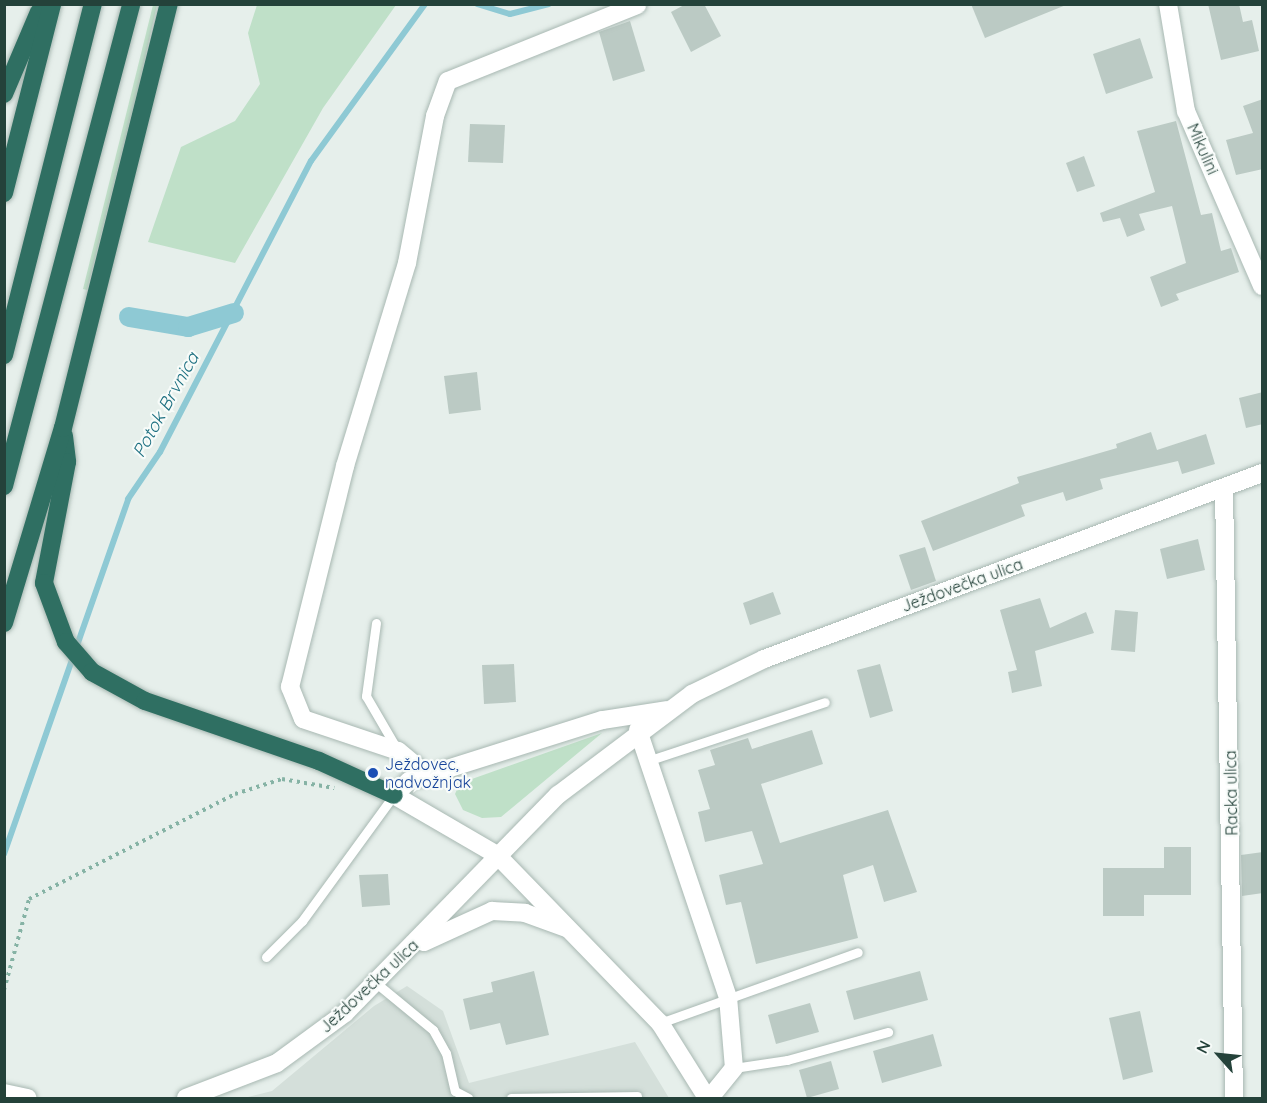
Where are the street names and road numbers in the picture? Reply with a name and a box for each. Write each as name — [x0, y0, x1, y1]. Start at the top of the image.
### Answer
street label: Mikulini — [1183, 120, 1223, 178]
street label: Ježdovečka ulica — [899, 554, 1025, 616]
street label: Racka ulica — [1221, 750, 1241, 836]
street label: Ježdovečka ulica — [316, 935, 422, 1037]

